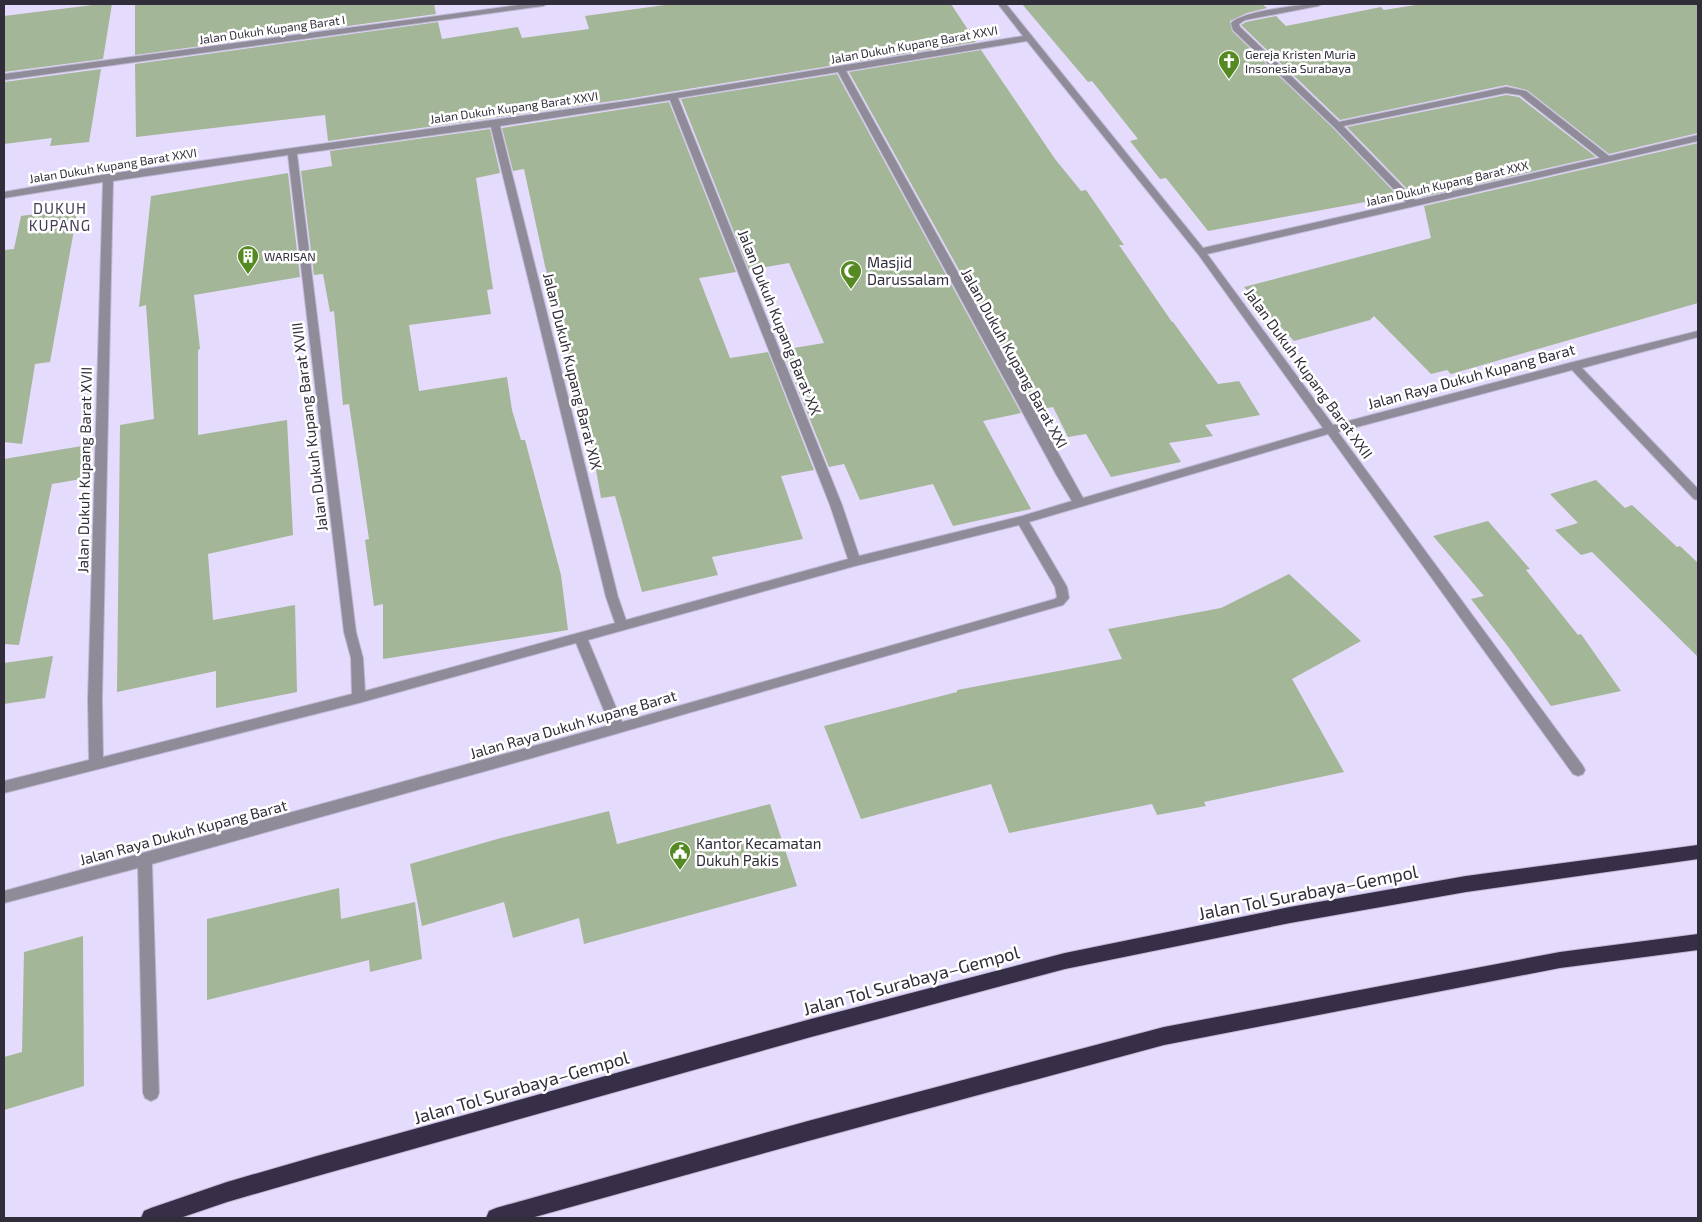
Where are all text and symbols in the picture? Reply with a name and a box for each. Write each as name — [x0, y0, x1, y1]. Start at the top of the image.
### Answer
street label: Jalan Dukuh Kupang Barat I — [198, 12, 346, 46]
street label: Jalan Dukuh Kupang Barat XXVI — [829, 22, 999, 66]
place label: Gereja Kristen Muria Insonesia Surabaya — [1245, 47, 1356, 75]
church icon: Gereja Kristen Muria Insonesia Surabaya — [1217, 49, 1241, 80]
street label: Jalan Dukuh Kupang Barat XXVI — [429, 88, 599, 126]
street label: Jalan Dukuh Kupang Barat XXVI — [28, 145, 198, 185]
street label: Jalan Dukuh Kupang Barat XXX — [1364, 157, 1530, 209]
district label: DUKUH KUPANG — [29, 199, 91, 234]
street label: Jalan Dukuh Kupang Barat XX — [734, 227, 826, 417]
building icon: WARISAN — [236, 244, 260, 275]
place label: WARISAN — [264, 249, 316, 263]
place label: Masjid Darussalam — [867, 253, 949, 288]
mosque icon: Masjid Darussalam — [839, 259, 863, 290]
street label: Jalan Dukuh Kupang Barat XXI — [958, 265, 1072, 451]
street label: Jalan Dukuh Kupang Barat XIX — [540, 271, 606, 471]
street label: Jalan Dukuh Kupang Barat XXII — [1241, 284, 1377, 462]
street label: Jalan Dukuh Kupang Barat XVIII — [287, 321, 331, 533]
street label: Jalan Raya Dukuh Kupang Barat — [1365, 340, 1577, 412]
street label: Jalan Dukuh Kupang Barat XVII — [73, 367, 95, 573]
street label: Jalan Raya Dukuh Kupang Barat — [468, 686, 679, 762]
street label: Jalan Raya Dukuh Kupang Barat — [77, 796, 289, 868]
place label: Kantor Kecamatan Dukuh Pakis — [696, 834, 821, 869]
public building icon: Kantor Kecamatan Dukuh Pakis — [668, 840, 692, 871]
street label: Jalan Tol Surabaya–Gempol — [1196, 860, 1420, 924]
street label: Jalan Tol Surabaya–Gempol — [800, 940, 1022, 1020]
street label: Jalan Tol Surabaya–Gempol — [411, 1045, 632, 1128]

